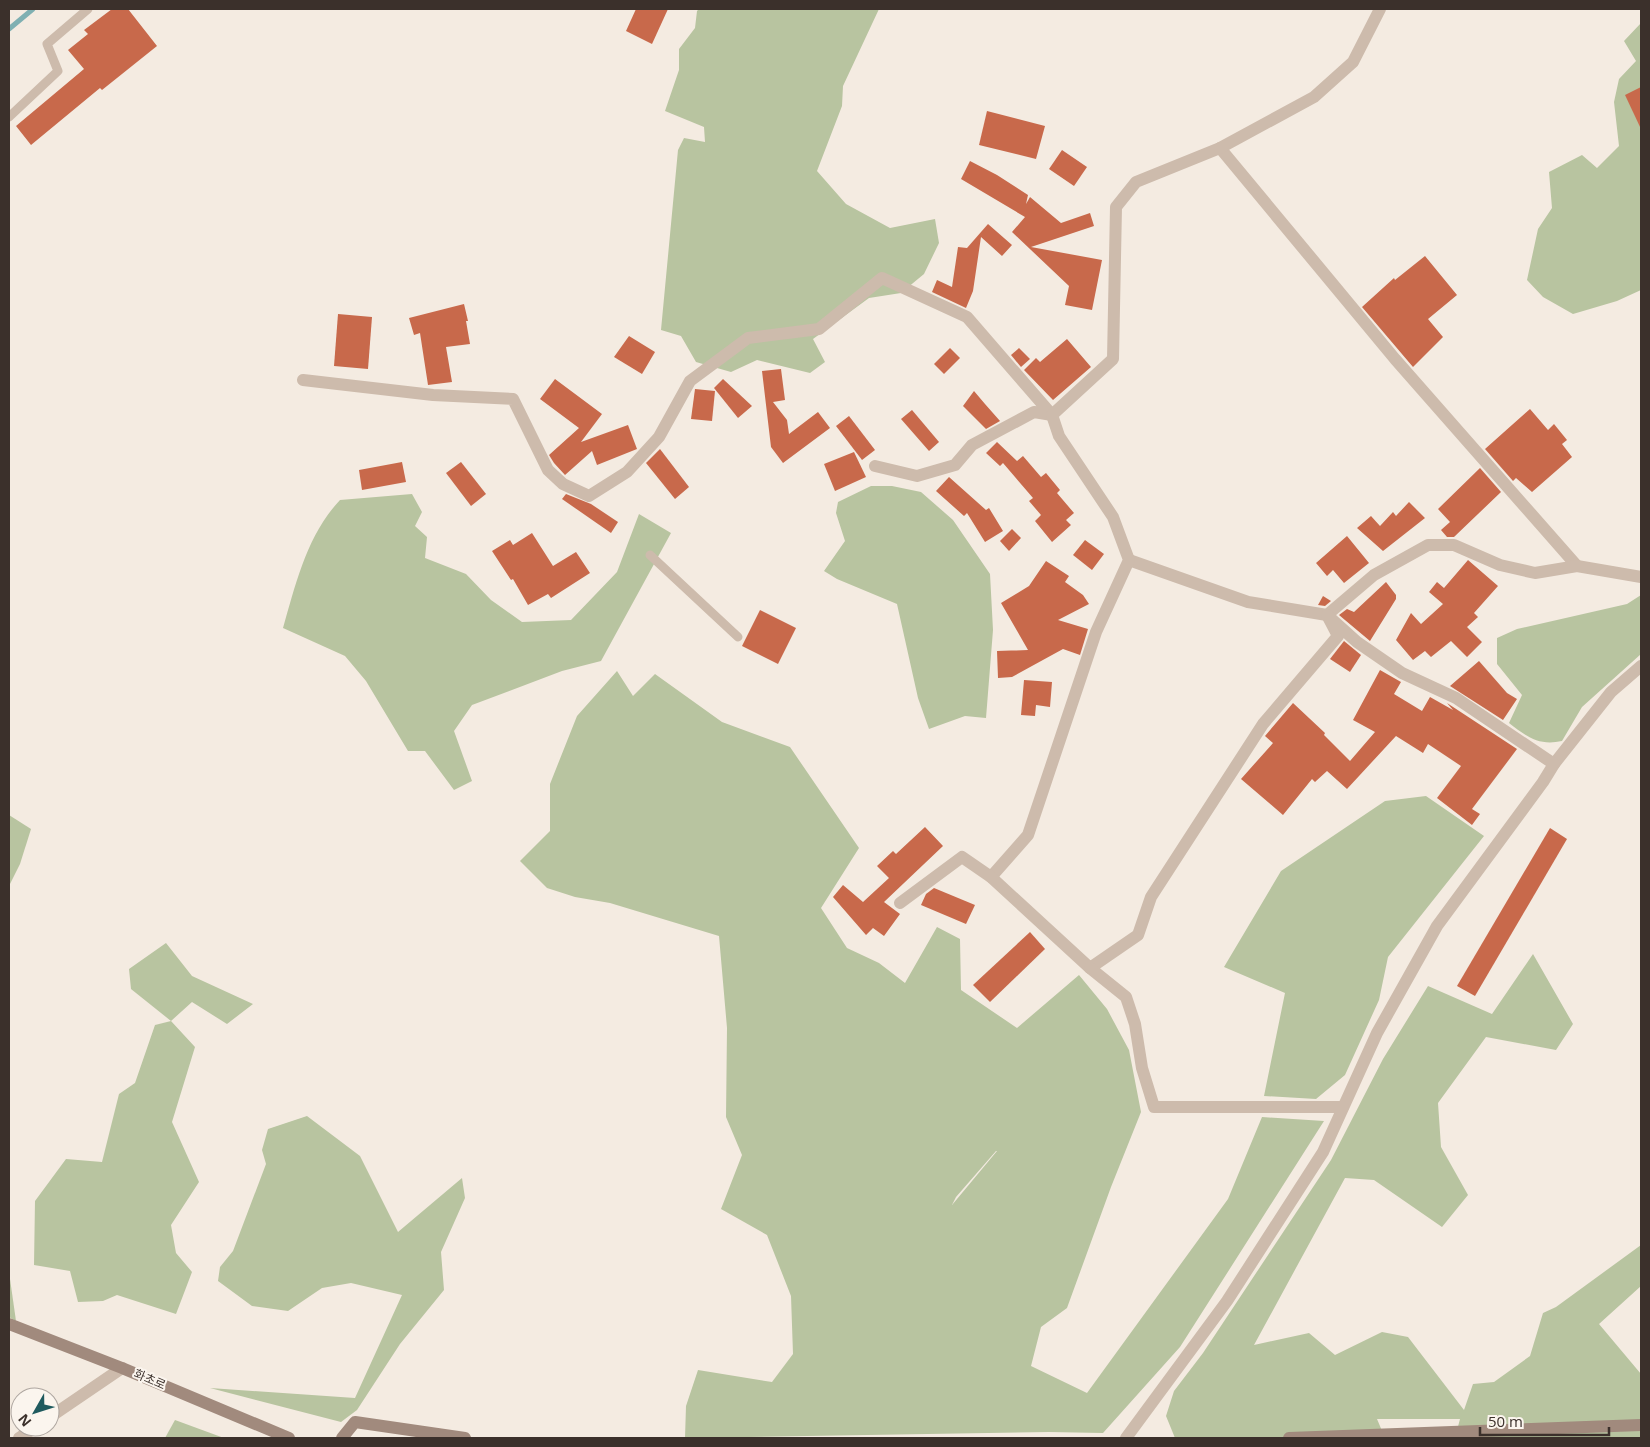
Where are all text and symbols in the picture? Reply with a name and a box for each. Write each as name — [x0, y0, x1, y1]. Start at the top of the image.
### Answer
street label: 화초로 — [131, 1365, 169, 1393]
north arrow — [10, 1387, 60, 1437]
scale bar — [1480, 1404, 1609, 1436]
text: N — [14, 1410, 35, 1431]
text: 50 m — [1488, 1411, 1523, 1431]

